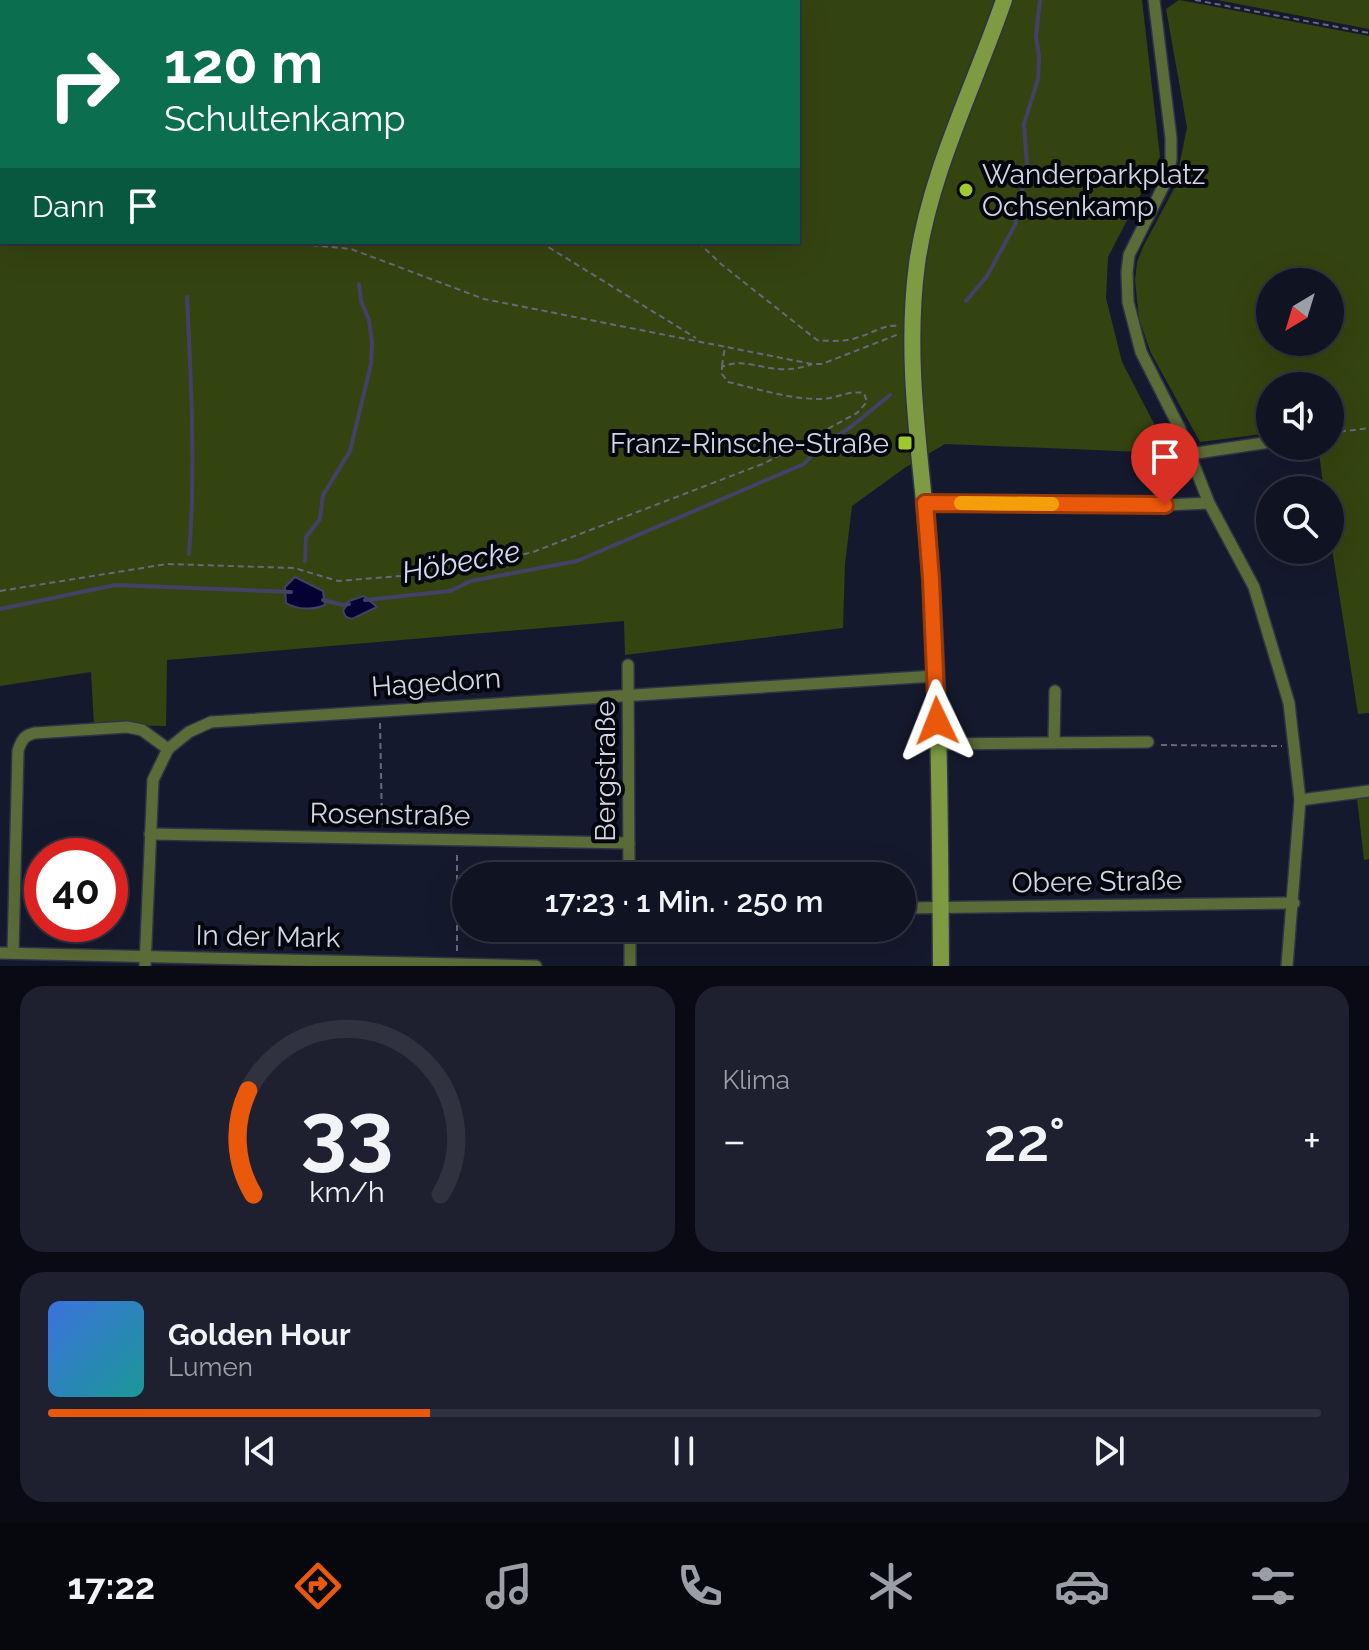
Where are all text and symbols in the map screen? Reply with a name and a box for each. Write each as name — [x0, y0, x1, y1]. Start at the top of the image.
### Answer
text: 120 m — [164, 30, 323, 96]
icon: right — [32, 32, 136, 136]
text: Schultenkamp — [164, 97, 406, 139]
place label: Wanderparkplatz Ochsenkamp — [982, 158, 1205, 223]
marker: Wanderparkplatz Ochsenkamp — [957, 181, 975, 199]
icon: arrive — [121, 184, 165, 228]
text: Dann — [32, 189, 105, 224]
north arrow — [1256, 268, 1344, 356]
map controls — [1256, 268, 1344, 564]
button: sound — [1256, 372, 1344, 460]
pin — [1131, 423, 1199, 505]
place label: Franz-Rinsche-Straße — [610, 427, 889, 460]
marker: Franz-Rinsche-Straße — [896, 434, 914, 452]
icon: arrive — [1143, 435, 1187, 479]
button: search — [1256, 476, 1344, 564]
water label: Höbecke — [399, 533, 523, 590]
street label: Hagedorn — [370, 662, 502, 703]
position arrow — [895, 679, 979, 763]
street label: Bergstraße — [589, 700, 622, 842]
street label: Rosenstraße — [309, 797, 471, 832]
speed limit sign: 40 — [24, 838, 128, 942]
street label: Obere Straße — [1011, 864, 1183, 899]
text: 17:23 · 1 Min. · 250 m — [545, 884, 823, 919]
street label: In der Mark — [195, 919, 341, 954]
text: Klima — [723, 1065, 790, 1095]
text: 33 — [301, 1083, 394, 1180]
text: 22° — [983, 1105, 1066, 1175]
text: − — [723, 1115, 746, 1166]
text: + — [1303, 1115, 1321, 1166]
text: km/h — [310, 1175, 385, 1209]
text: Golden Hour — [168, 1317, 351, 1352]
text: Lumen — [168, 1352, 253, 1382]
icon: previous — [238, 1429, 282, 1473]
icon: pause — [662, 1429, 706, 1473]
icon: next — [1087, 1429, 1131, 1473]
icon: directions — [290, 1558, 346, 1614]
icon: music — [481, 1558, 537, 1614]
icon: phone — [672, 1558, 728, 1614]
icon: climate — [863, 1558, 919, 1614]
icon: car — [1054, 1558, 1110, 1614]
icon: filters — [1245, 1558, 1301, 1614]
text: 17:22 — [68, 1565, 155, 1607]

